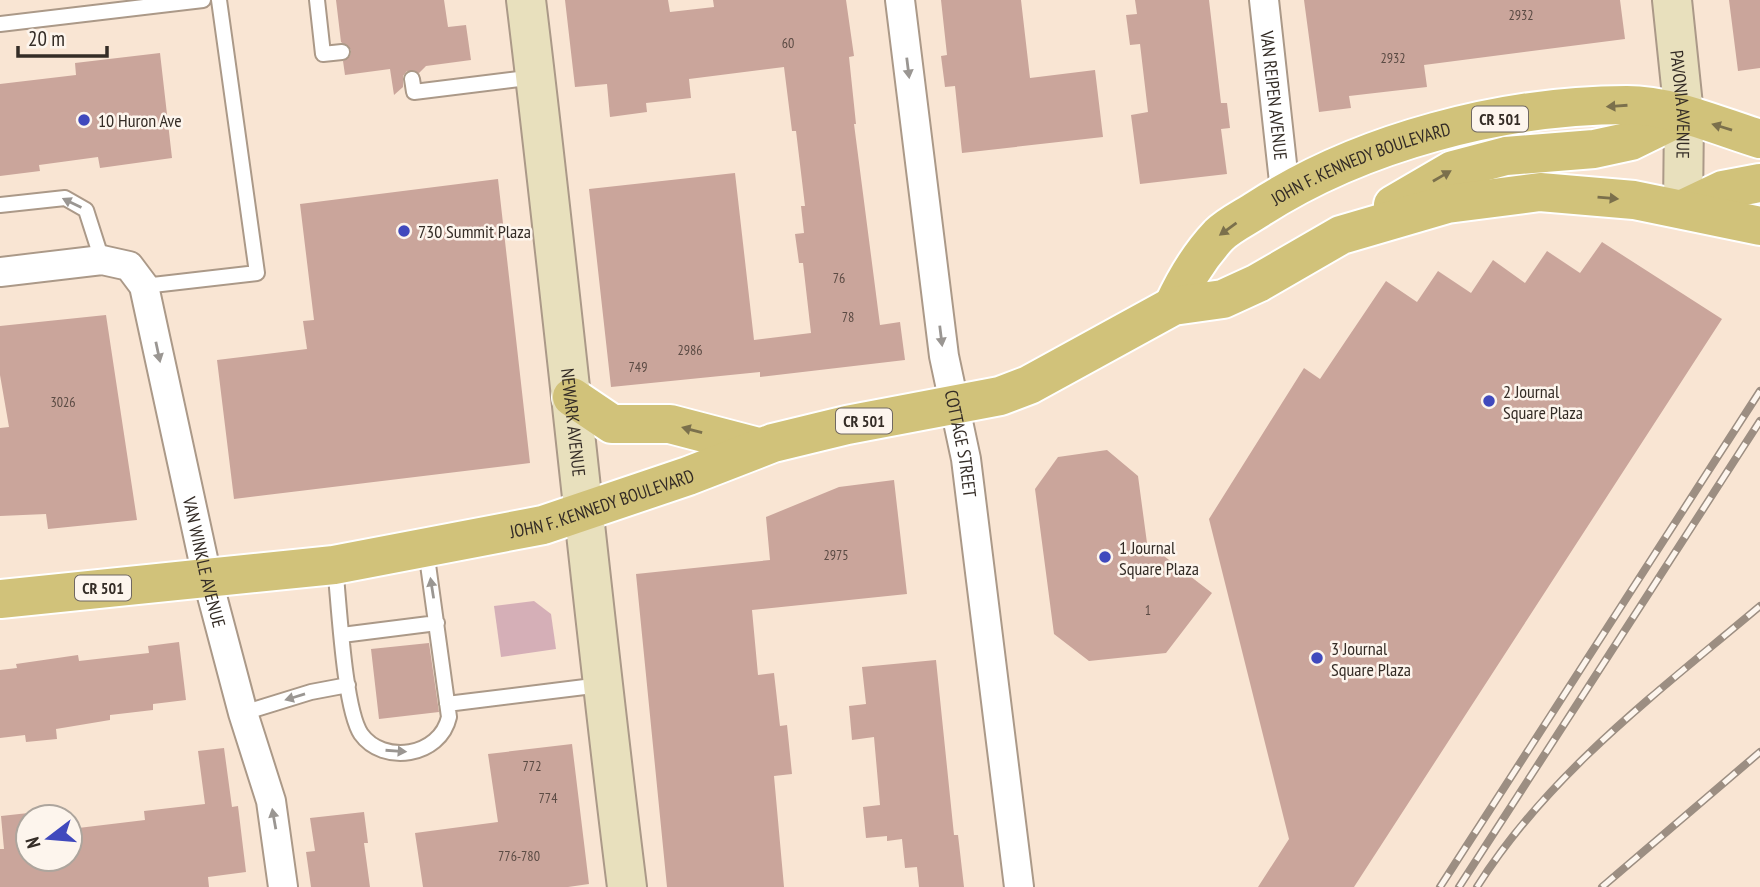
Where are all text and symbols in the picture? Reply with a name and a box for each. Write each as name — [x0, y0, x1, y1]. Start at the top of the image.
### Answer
house number: 2932 — [1508, 6, 1534, 24]
scale bar — [18, 14, 107, 58]
text: 20 m — [28, 25, 65, 52]
street label: VAN REIPEN AVENUE — [1256, 29, 1293, 161]
house number: 60 — [782, 34, 794, 52]
house number: 2932 — [1380, 49, 1406, 67]
street label: PAVONIA AVENUE — [1666, 49, 1696, 159]
one-way arrow — [903, 57, 914, 79]
one-way arrow — [1606, 101, 1628, 112]
road number: CR 501 — [1472, 106, 1528, 132]
place label: 10 Huron Ave — [98, 109, 182, 132]
marker: 10 Huron Ave — [76, 112, 92, 128]
street label: JOHN F. KENNEDY BOULEVARD — [1266, 117, 1453, 210]
one-way arrow — [1711, 121, 1732, 132]
one-way arrow — [1433, 170, 1452, 182]
one-way arrow — [1597, 193, 1619, 204]
one-way arrow — [62, 198, 82, 210]
place label: 730 Summit Plaza — [418, 220, 531, 243]
one-way arrow — [1219, 222, 1237, 236]
marker: 730 Summit Plaza — [396, 223, 412, 239]
house number: 76 — [833, 269, 845, 287]
house number: 78 — [842, 308, 854, 326]
one-way arrow — [936, 325, 947, 347]
one-way arrow — [153, 341, 164, 363]
house number: 2986 — [677, 341, 703, 359]
house number: 749 — [629, 358, 647, 376]
street label: NEWARK AVENUE — [556, 367, 591, 478]
place label: 2 Journal Square Plaza — [1503, 380, 1583, 424]
street label: COTTAGE STREET — [940, 388, 982, 499]
house number: 3026 — [50, 393, 76, 411]
marker: 2 Journal Square Plaza — [1481, 393, 1497, 409]
road number: CR 501 — [836, 408, 892, 434]
one-way arrow — [680, 424, 702, 435]
street label: JOHN F. KENNEDY BOULEVARD — [507, 463, 697, 543]
street label: VAN WINKLE AVENUE — [178, 494, 231, 630]
place label: 1 Journal Square Plaza — [1119, 536, 1199, 580]
house number: 2975 — [823, 546, 849, 564]
marker: 1 Journal Square Plaza — [1097, 549, 1113, 565]
road number: CR 501 — [75, 576, 131, 600]
one-way arrow — [426, 577, 437, 599]
house number: 1 — [1145, 601, 1151, 619]
place label: 3 Journal Square Plaza — [1331, 637, 1411, 681]
marker: 3 Journal Square Plaza — [1309, 650, 1325, 666]
one-way arrow — [284, 692, 305, 703]
one-way arrow — [385, 746, 407, 757]
house number: 772 — [523, 757, 541, 775]
house number: 774 — [539, 789, 558, 807]
north arrow — [14, 803, 84, 873]
one-way arrow — [268, 808, 279, 830]
text: N — [20, 834, 46, 851]
house number: 776-780 — [498, 847, 540, 865]

